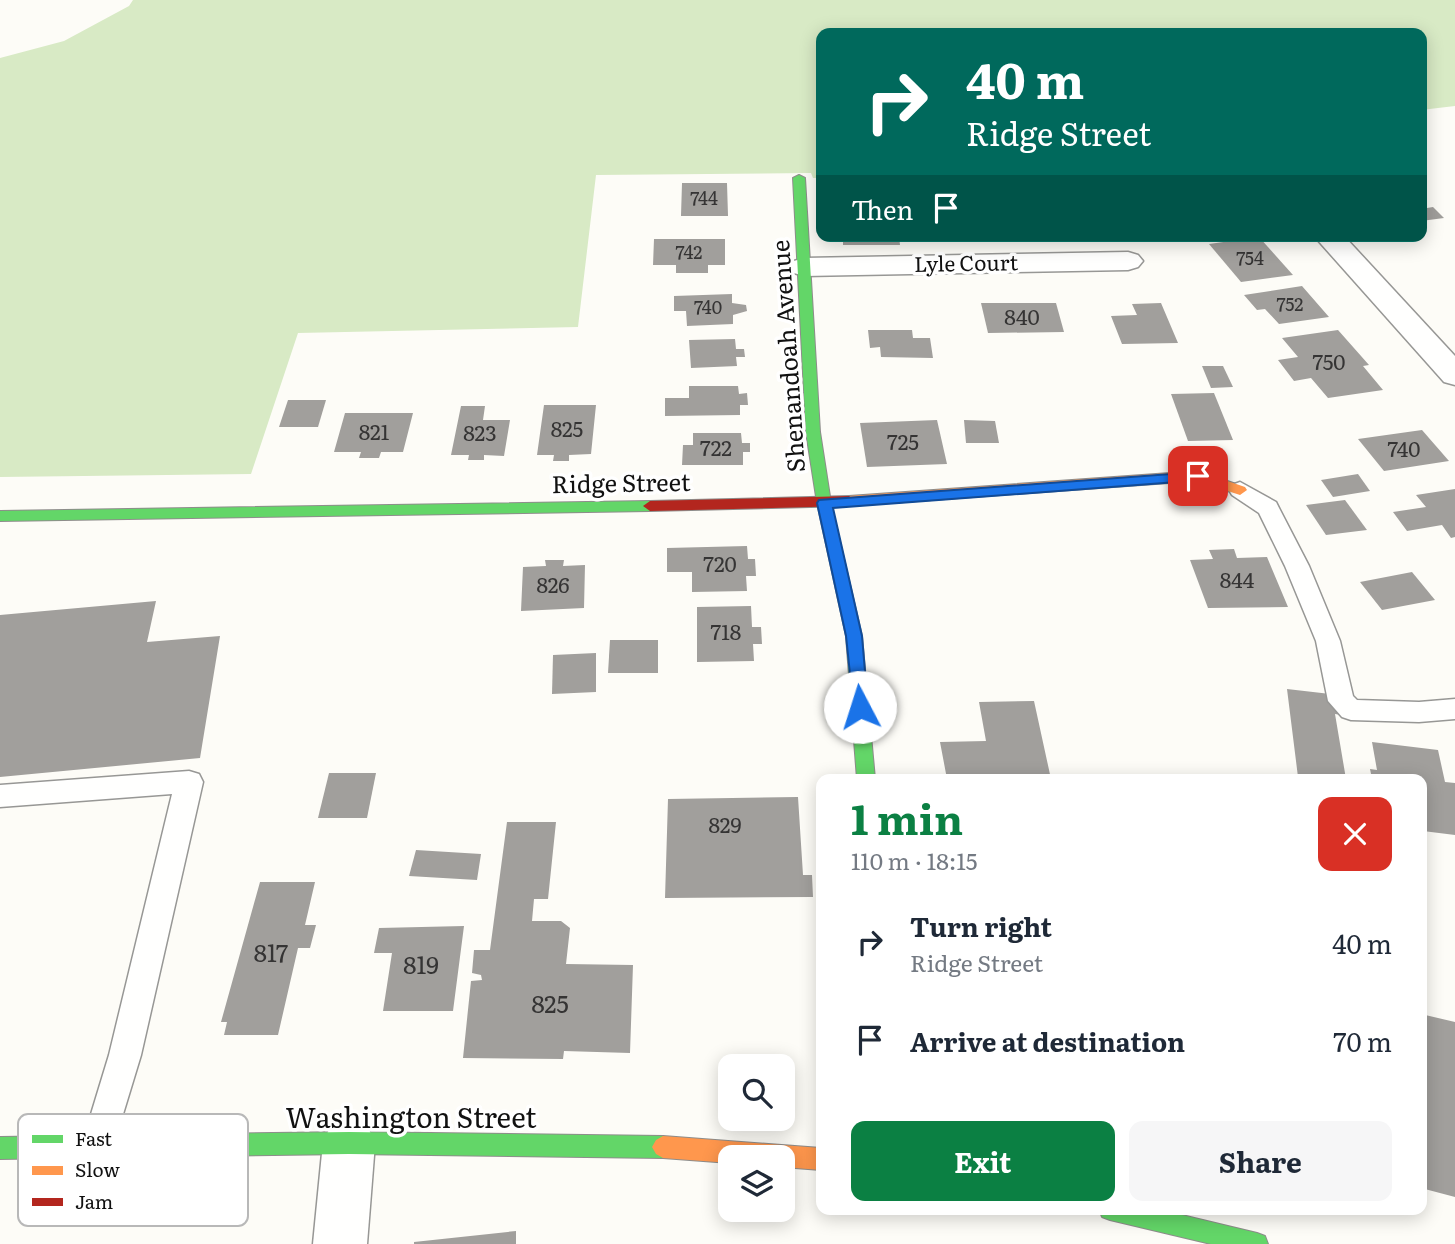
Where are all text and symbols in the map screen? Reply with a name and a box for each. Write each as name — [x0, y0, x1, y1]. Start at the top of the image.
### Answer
text: 40 m — [966, 41, 1084, 114]
icon: right — [851, 56, 942, 147]
text: Ridge Street — [966, 108, 1151, 156]
house number: 744 — [690, 184, 718, 211]
text: Then — [851, 189, 913, 228]
icon: arrive — [927, 189, 965, 227]
house number: 742 — [676, 238, 702, 265]
street label: Shenandoah Avenue — [761, 239, 812, 474]
house number: 754 — [1236, 244, 1264, 271]
street label: Lyle Court — [914, 245, 1019, 278]
house number: 752 — [1277, 290, 1303, 317]
house number: 740 — [694, 293, 722, 320]
house number: 840 — [1004, 300, 1040, 331]
house number: 750 — [1313, 345, 1345, 376]
house number: 825 — [551, 412, 583, 443]
house number: 821 — [359, 415, 390, 446]
house number: 823 — [463, 416, 497, 447]
house number: 725 — [887, 425, 919, 456]
house number: 722 — [700, 431, 732, 462]
house number: 740 — [1388, 432, 1420, 463]
pin — [1168, 446, 1228, 506]
icon: arrive — [1179, 457, 1217, 495]
street label: Ridge Street — [551, 463, 691, 500]
house number: 720 — [703, 547, 737, 578]
house number: 844 — [1220, 563, 1255, 594]
house number: 826 — [536, 568, 570, 599]
house number: 718 — [711, 615, 741, 646]
position arrow — [823, 670, 897, 744]
text: 1 min — [851, 786, 963, 848]
button: close — [1318, 797, 1392, 871]
house number: 829 — [709, 808, 741, 839]
text: 110 m · 18:15 — [851, 843, 978, 877]
text: Turn right — [910, 906, 1052, 945]
icon: right — [851, 923, 889, 961]
text: 40 m — [1332, 923, 1392, 962]
house number: 817 — [254, 934, 288, 969]
text: Ridge Street — [910, 945, 1043, 979]
house number: 819 — [403, 946, 439, 981]
house number: 825 — [531, 985, 569, 1020]
icon: arrive — [851, 1021, 889, 1059]
text: Arrive at destination — [910, 1021, 1185, 1060]
text: 70 m — [1333, 1021, 1392, 1060]
map controls — [718, 1054, 795, 1222]
button: search — [718, 1054, 795, 1131]
street label: Washington Street — [285, 1095, 537, 1137]
legend — [18, 1114, 248, 1226]
button: Exit — [851, 1121, 1115, 1201]
button: Share — [1129, 1121, 1392, 1201]
text: Fast — [75, 1124, 112, 1152]
button: layers — [718, 1145, 795, 1222]
text: Slow — [75, 1155, 120, 1183]
text: Jam — [75, 1187, 113, 1215]

